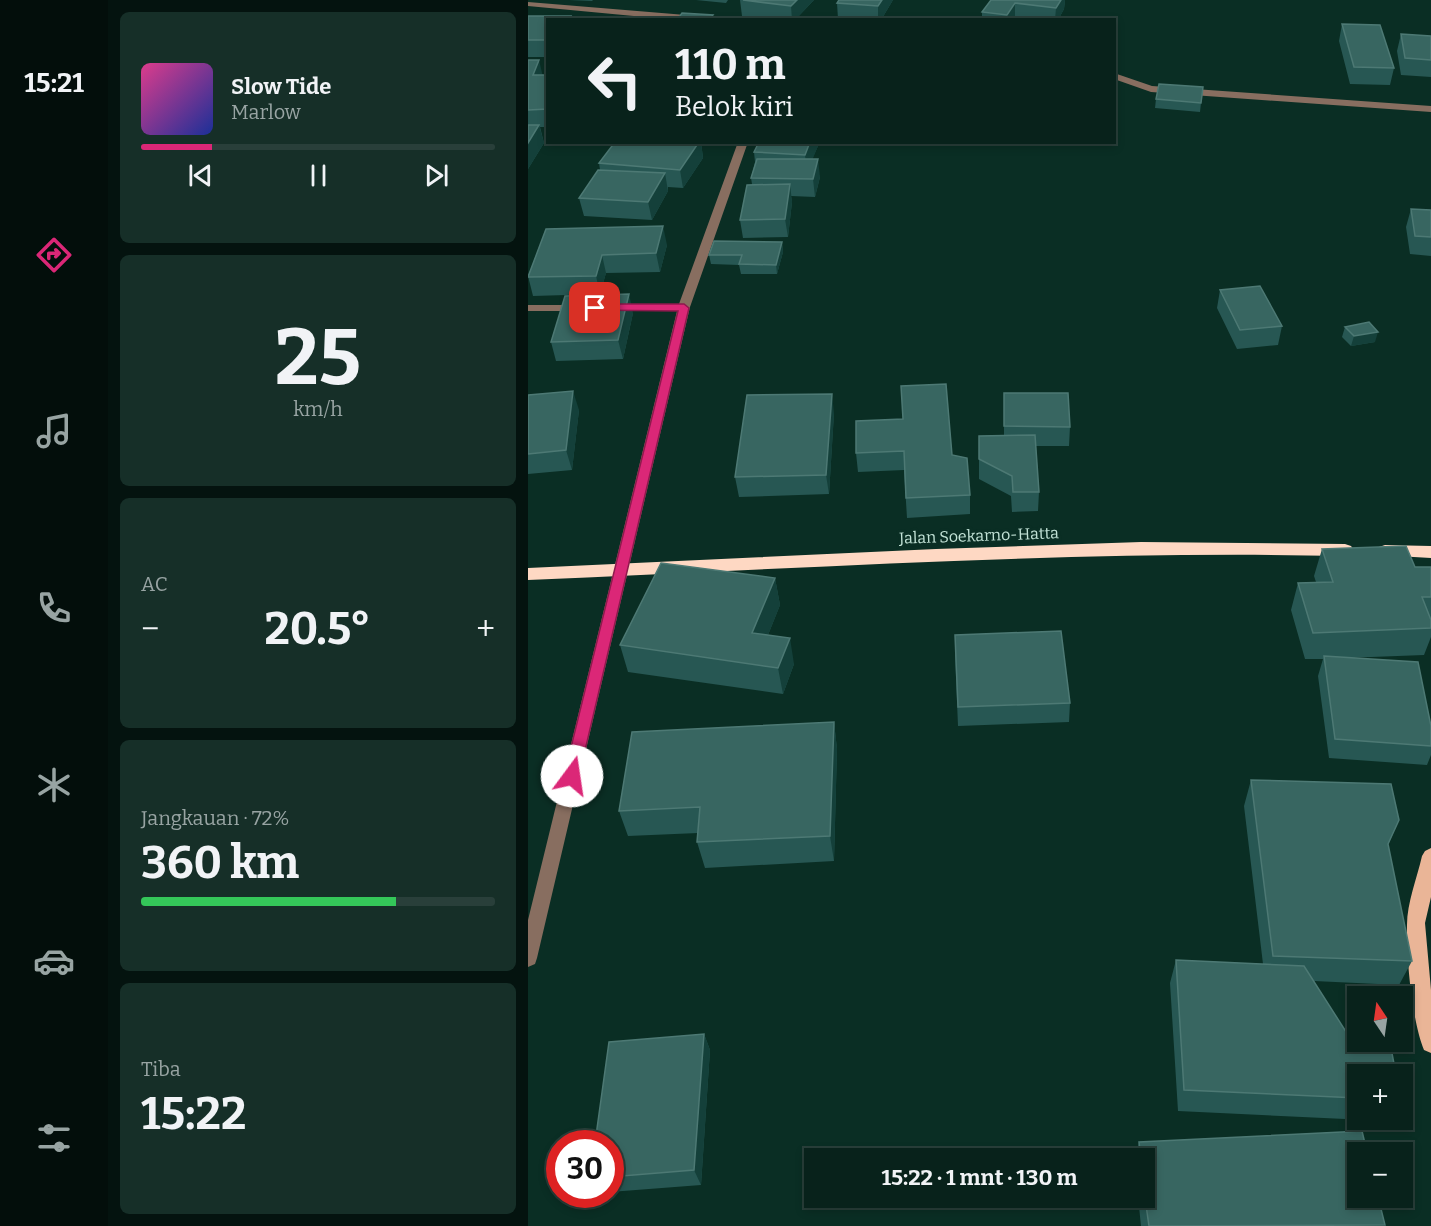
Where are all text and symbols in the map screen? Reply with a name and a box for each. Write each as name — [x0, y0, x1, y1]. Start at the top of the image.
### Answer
text: 110 m — [675, 40, 786, 90]
icon: left — [576, 42, 654, 120]
text: 15:21 — [24, 67, 84, 99]
text: Slow Tide — [231, 73, 331, 100]
text: Belok kiri — [675, 91, 793, 123]
text: Marlow — [231, 100, 301, 124]
icon: previous — [184, 159, 217, 192]
icon: pause — [302, 159, 335, 192]
icon: next — [420, 159, 453, 192]
icon: directions — [33, 234, 75, 276]
pin — [569, 282, 620, 333]
icon: arrive — [578, 291, 611, 324]
text: 25 — [275, 311, 361, 405]
text: km/h — [293, 397, 343, 421]
icon: music — [33, 410, 75, 452]
street label: Jalan Soekarno-Hatta — [898, 523, 1059, 548]
text: AC — [141, 572, 168, 596]
icon: phone — [33, 587, 75, 629]
text: 20.5° — [265, 602, 371, 656]
text: − — [141, 609, 159, 649]
text: + — [476, 609, 495, 649]
position arrow — [540, 744, 604, 808]
icon: climate — [33, 764, 75, 806]
text: Jangkauan · 72% — [141, 806, 289, 830]
text: 360 km — [141, 836, 299, 890]
icon: car — [33, 940, 75, 982]
north arrow — [1347, 986, 1413, 1052]
map controls — [1347, 986, 1413, 1208]
text: Tiba — [141, 1057, 181, 1081]
button: + — [1347, 1064, 1413, 1130]
text: 15:22 — [141, 1087, 246, 1141]
icon: filters — [33, 1117, 75, 1159]
speed limit sign: 30 — [546, 1130, 624, 1208]
button: − — [1347, 1142, 1413, 1208]
text: 15:22 · 1 mnt · 130 m — [882, 1164, 1077, 1191]

